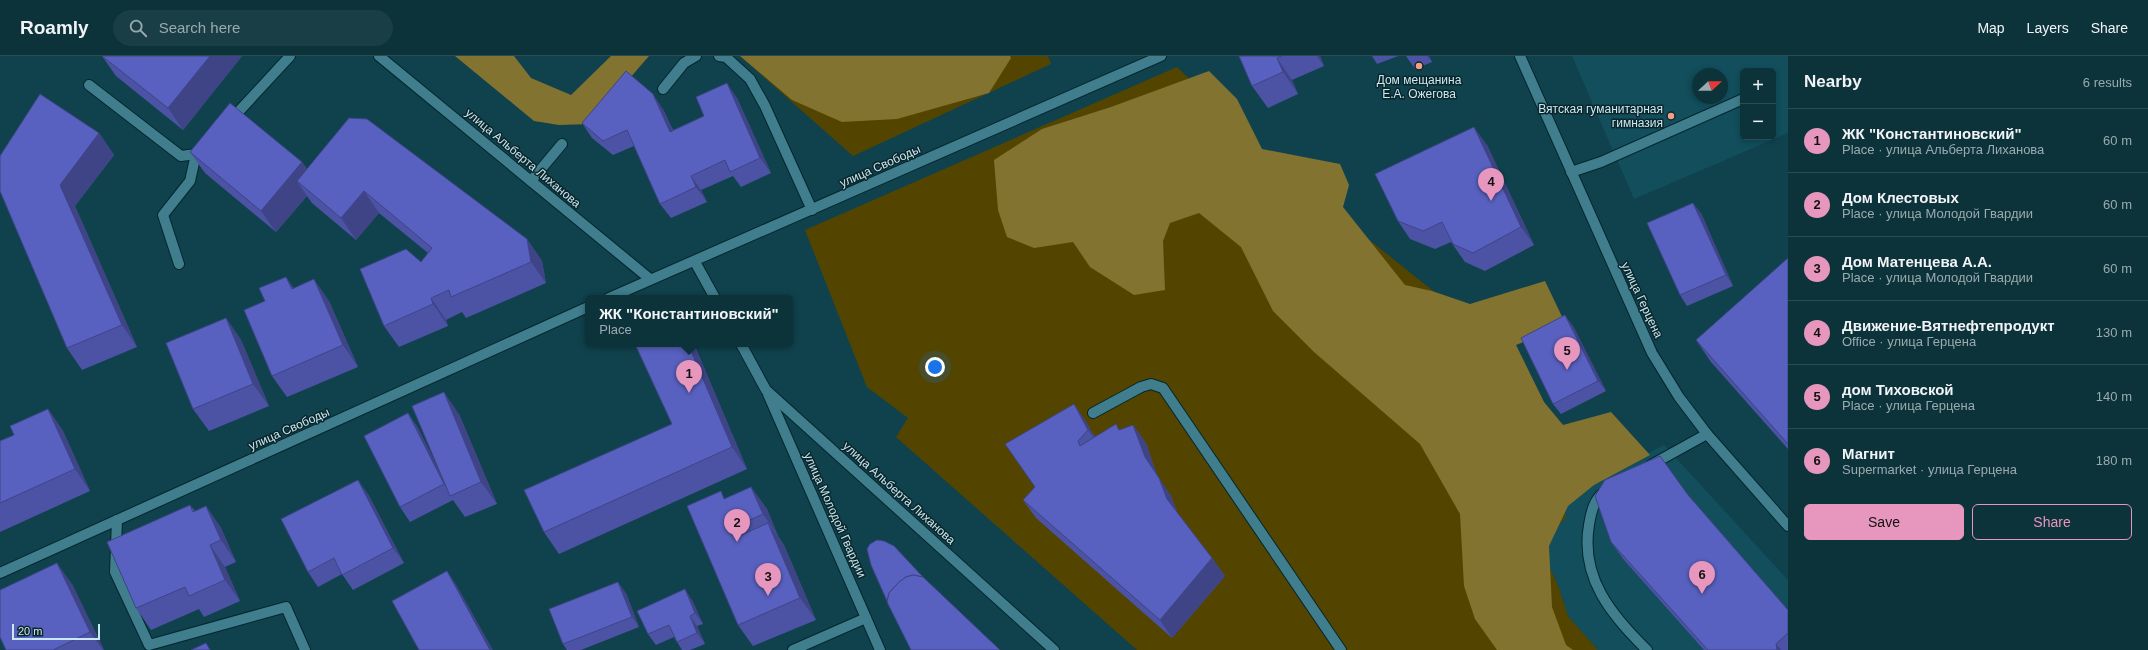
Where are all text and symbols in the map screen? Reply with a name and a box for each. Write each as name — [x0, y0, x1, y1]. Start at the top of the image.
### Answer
search box — [113, 10, 393, 46]
text: Roamly — [20, 17, 89, 38]
icon: search — [127, 17, 149, 39]
text: Search here — [159, 19, 240, 36]
text: Map — [1977, 20, 2005, 36]
text: Layers — [2027, 20, 2069, 36]
text: Share — [2091, 20, 2128, 36]
marker: Дом мещанина Е.А. Ожегова — [1414, 61, 1424, 71]
north arrow — [1692, 68, 1728, 104]
map controls — [1740, 68, 1776, 140]
button: + — [1740, 68, 1776, 104]
text: Nearby — [1804, 72, 1862, 91]
place label: Дом мещанина Е.А. Ожегова — [1377, 73, 1462, 101]
text: 6 results — [2083, 75, 2132, 90]
place label: Вятская гуманитарная гимназия — [1538, 102, 1663, 130]
button: − — [1740, 104, 1776, 140]
street label: улица Альберта Лиханова — [463, 106, 584, 211]
marker: Вятская гуманитарная гимназия — [1666, 111, 1676, 121]
text: ЖК "Константиновский" — [1842, 125, 2022, 142]
text: 1 — [1813, 133, 1821, 148]
text: 60 m — [2103, 133, 2132, 148]
street label: улица Свободы — [837, 142, 923, 190]
text: Place · улица Альберта Лиханова — [1842, 142, 2044, 157]
pin: 4 — [1478, 168, 1504, 201]
text: Дом Клестовых — [1842, 189, 1959, 206]
text: 2 — [1813, 197, 1821, 212]
text: 60 m — [2103, 197, 2132, 212]
text: Place · улица Молодой Гвардии — [1842, 206, 2033, 221]
text: Дом Матенцева А.А. — [1842, 253, 1992, 270]
street label: улица Герцена — [1618, 260, 1666, 340]
text: 3 — [1813, 261, 1821, 276]
text: 60 m — [2103, 261, 2132, 276]
text: Place · улица Молодой Гвардии — [1842, 270, 2033, 285]
popup — [585, 295, 793, 347]
text: ЖК "Константиновский" — [599, 305, 779, 322]
text: Движение-Вятнефтепродукт — [1842, 317, 2055, 334]
text: Place — [599, 322, 632, 337]
text: 4 — [1813, 325, 1821, 340]
text: 130 m — [2096, 325, 2132, 340]
text: Office · улица Герцена — [1842, 334, 1976, 349]
pin: 5 — [1554, 337, 1580, 370]
your location — [925, 357, 945, 377]
pin: 1 — [676, 360, 702, 393]
text: дом Тиховской — [1842, 381, 1954, 398]
text: 5 — [1813, 389, 1821, 404]
text: 140 m — [2096, 389, 2132, 404]
text: Place · улица Герцена — [1842, 398, 1975, 413]
street label: улица Свободы — [246, 405, 332, 453]
street label: улица Альберта Лиханова — [840, 439, 958, 547]
text: Магнит — [1842, 445, 1895, 462]
street label: улица Молодой Гвардии — [801, 450, 869, 580]
text: 6 — [1813, 453, 1821, 468]
text: 180 m — [2096, 453, 2132, 468]
text: Supermarket · улица Герцена — [1842, 462, 2017, 477]
button: Save — [1804, 504, 1964, 540]
button: Share — [1972, 504, 2132, 540]
pin: 2 — [724, 509, 750, 542]
pin: 6 — [1689, 561, 1715, 594]
pin: 3 — [755, 563, 781, 596]
scale bar — [12, 622, 100, 641]
text: 20 m — [18, 625, 42, 637]

